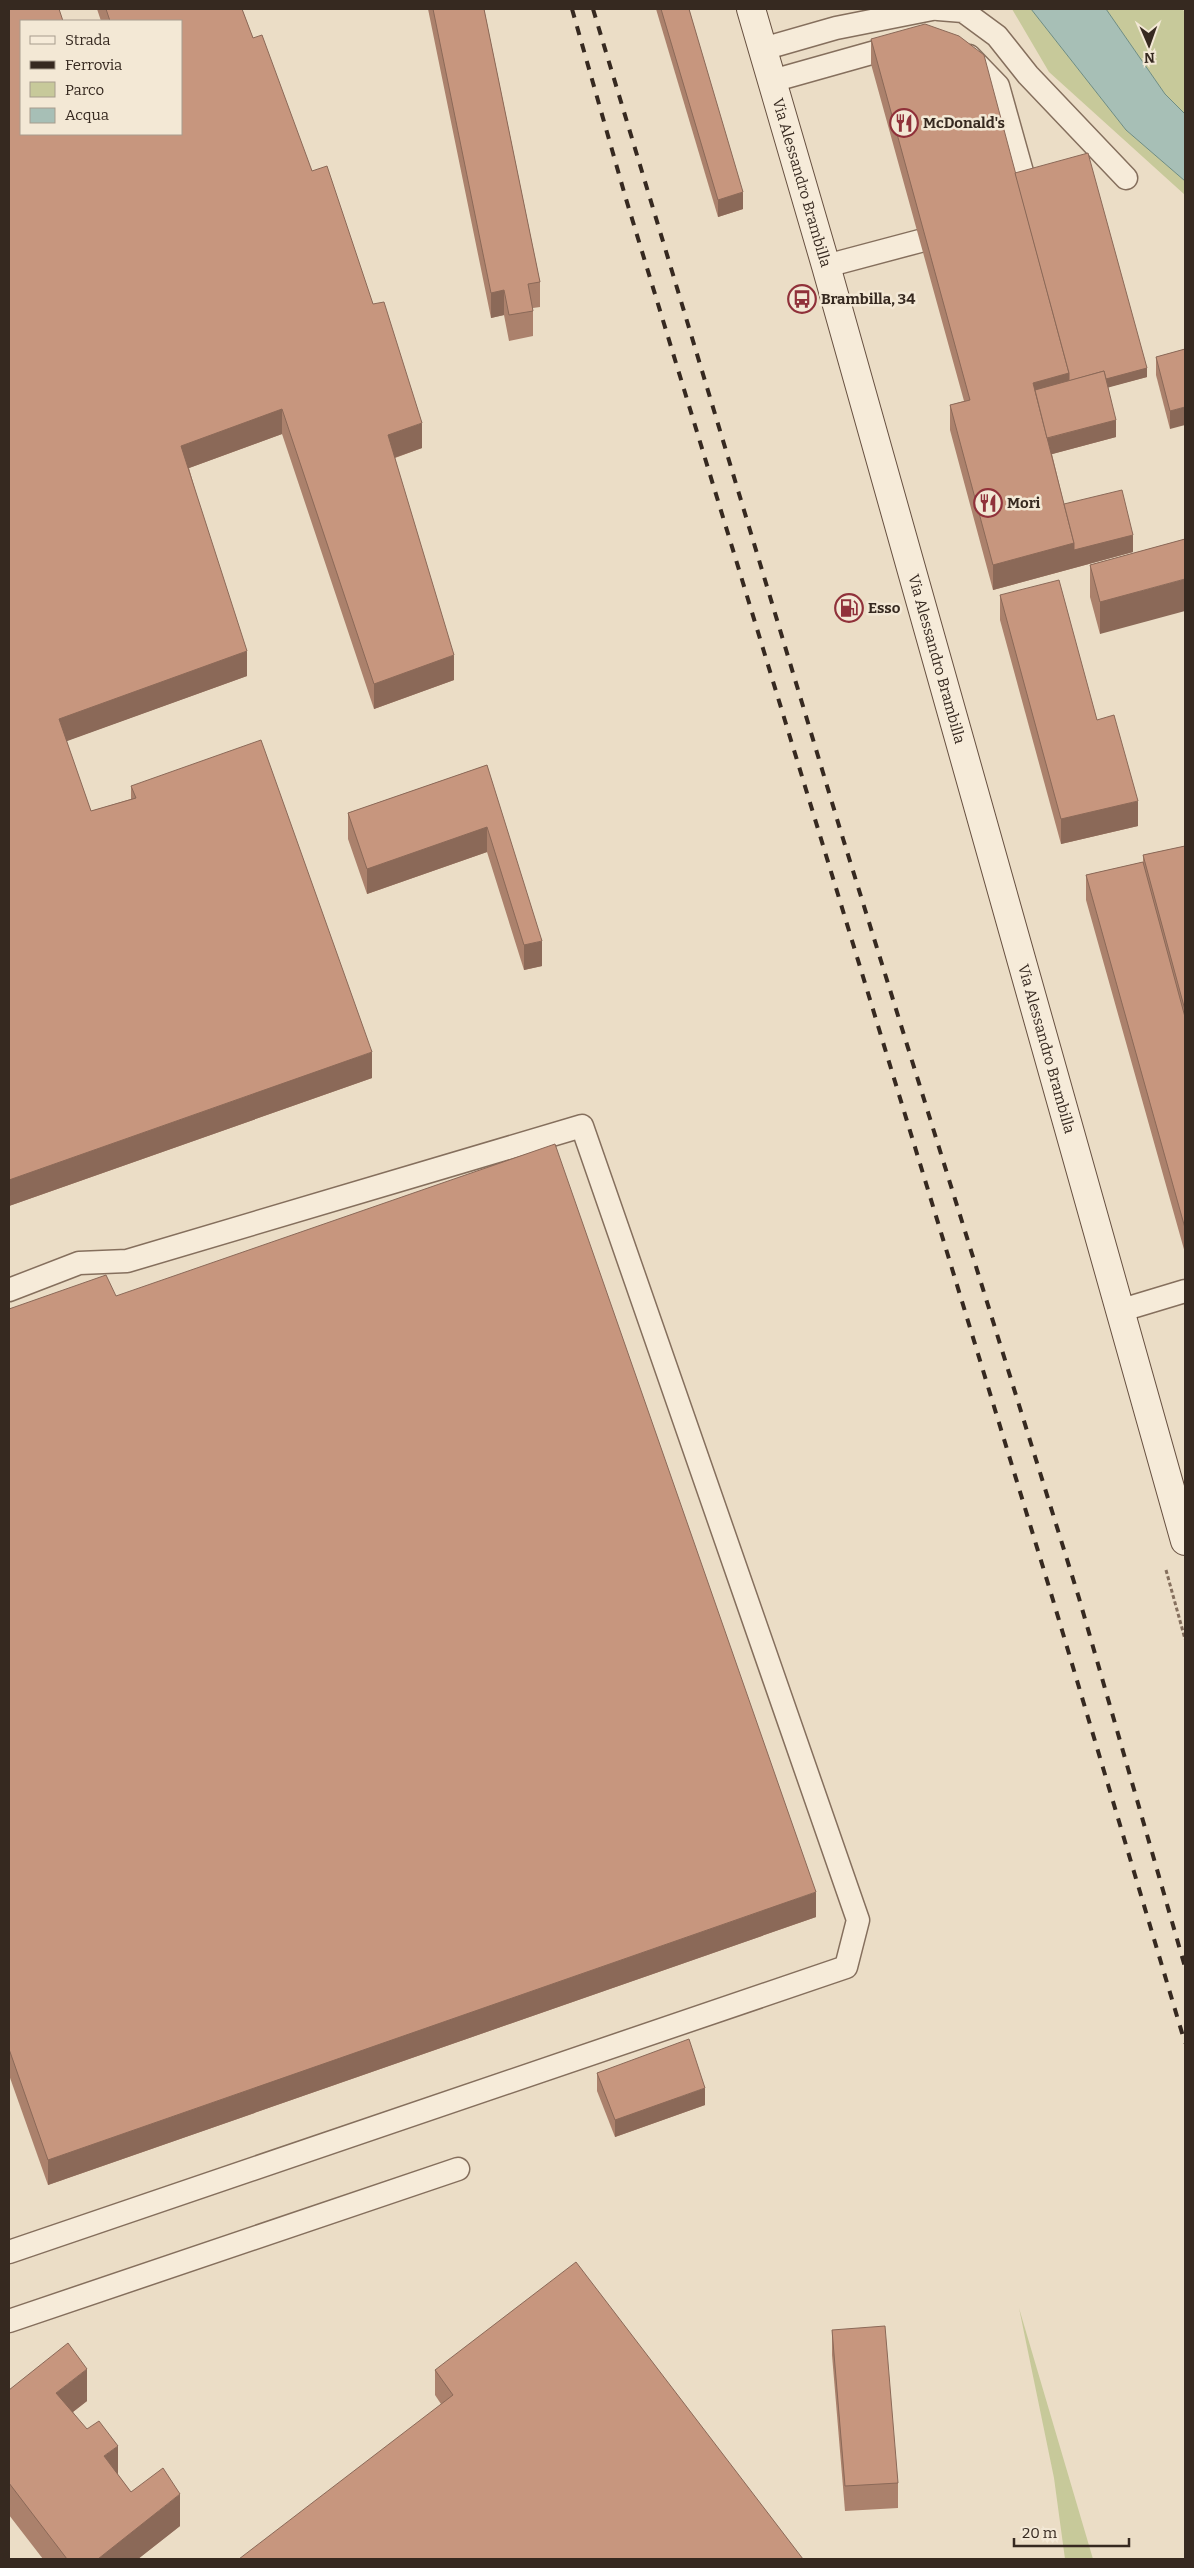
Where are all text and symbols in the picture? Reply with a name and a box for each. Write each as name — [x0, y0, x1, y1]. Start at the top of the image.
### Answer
legend — [20, 20, 182, 135]
north arrow — [1124, 20, 1174, 70]
text: Strada — [65, 31, 111, 49]
text: N — [1144, 49, 1155, 66]
text: Ferrovia — [65, 56, 122, 74]
text: Parco — [65, 81, 104, 99]
street label: Via Alessandro Brambilla — [769, 96, 835, 269]
text: Acqua — [65, 106, 109, 124]
restaurant icon: McDonald's — [889, 108, 919, 138]
place label: McDonald's — [923, 114, 1005, 132]
bus stop icon: Brambilla, 34 — [787, 284, 817, 314]
place label: Brambilla, 34 — [821, 290, 915, 308]
restaurant icon: Mori — [973, 488, 1003, 518]
place label: Mori — [1007, 494, 1041, 512]
street label: Via Alessandro Brambilla — [904, 572, 969, 746]
fuel station icon: Esso — [834, 593, 864, 623]
place label: Esso — [868, 599, 901, 617]
street label: Via Alessandro Brambilla — [1014, 962, 1079, 1136]
scale bar — [1014, 2516, 1129, 2548]
text: 20 m — [1022, 2524, 1058, 2542]

